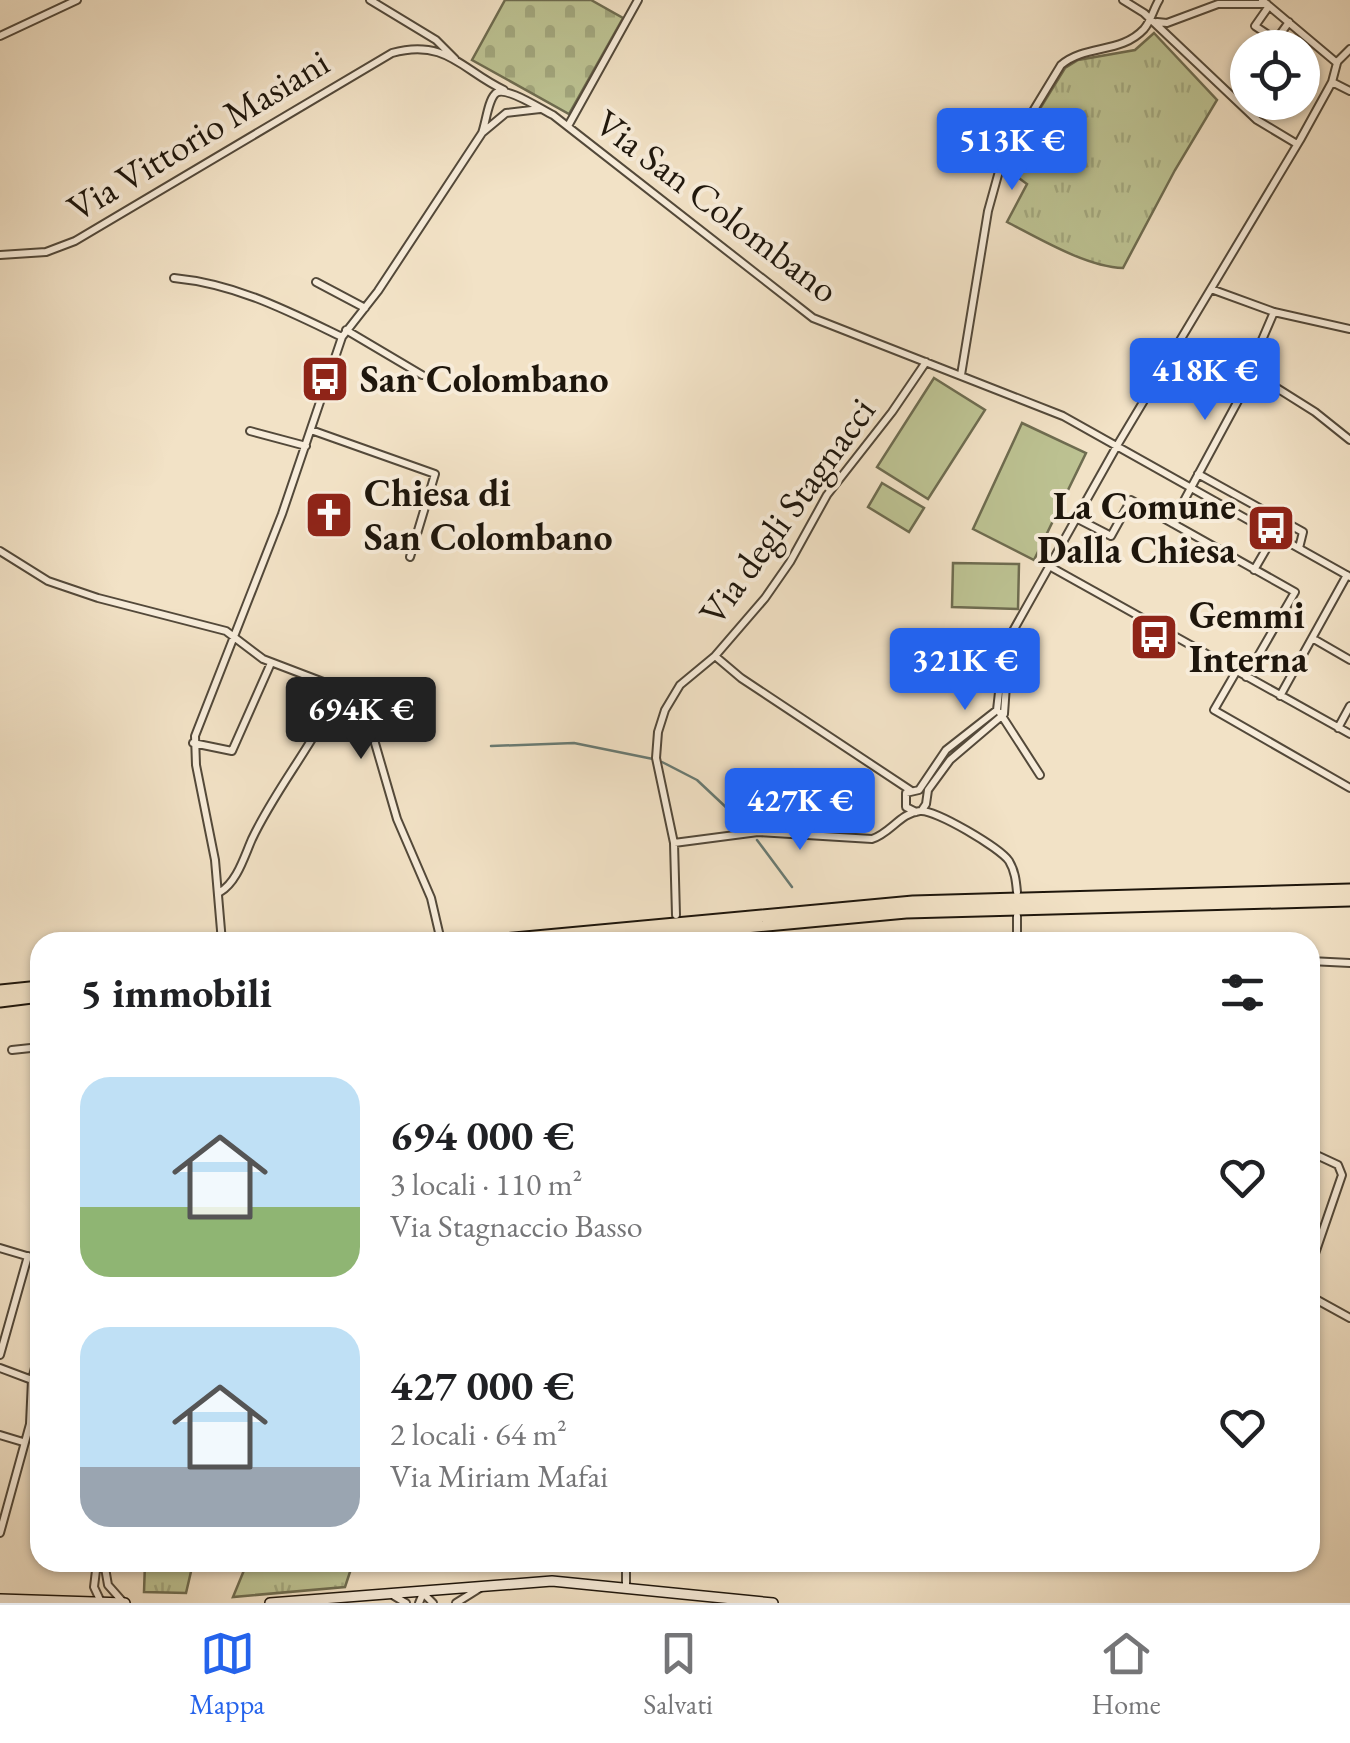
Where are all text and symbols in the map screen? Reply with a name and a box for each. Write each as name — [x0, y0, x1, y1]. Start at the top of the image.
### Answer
map controls — [1230, 30, 1320, 120]
button: locate — [1230, 30, 1320, 120]
street label: Via Vittorio Masiani — [58, 37, 338, 232]
street label: Via San Colombano — [586, 98, 849, 313]
pin: 513K € — [931, 108, 1093, 193]
text: 513K € — [959, 119, 1065, 161]
pin: 418K € — [1124, 338, 1286, 423]
text: 418K € — [1152, 349, 1258, 391]
bus stop icon: San Colombano — [299, 353, 351, 405]
place label: San Colombano — [360, 354, 609, 403]
street label: Via degli Stagnacci — [688, 387, 886, 634]
place label: Chiesa di San Colombano — [364, 468, 613, 561]
place label: La Comune Dalla Chiesa — [1037, 481, 1236, 574]
church icon: Chiesa di San Colombano — [303, 489, 355, 541]
bus stop icon: La Comune Dalla Chiesa — [1245, 502, 1297, 554]
place label: Gemmi Interna — [1189, 590, 1308, 683]
bus stop icon: Gemmi Interna — [1128, 611, 1180, 663]
pin: 321K € — [884, 628, 1046, 713]
text: 321K € — [912, 639, 1018, 681]
pin: 694K € — [280, 677, 442, 762]
text: 694K € — [308, 688, 414, 730]
pin: 427K € — [719, 768, 881, 853]
text: 427K € — [747, 779, 853, 821]
text: 5 immobili — [80, 965, 272, 1020]
icon: filters — [1215, 965, 1270, 1020]
text: 694 000 € — [390, 1108, 574, 1163]
icon: home — [160, 1117, 280, 1237]
icon: heart — [1215, 1150, 1270, 1205]
text: 3 locali · 110 m² — [390, 1163, 582, 1205]
text: Via Stagnaccio Basso — [390, 1205, 643, 1247]
text: 427 000 € — [390, 1358, 574, 1413]
icon: home — [160, 1367, 280, 1487]
icon: heart — [1215, 1400, 1270, 1455]
text: 2 locali · 64 m² — [390, 1413, 567, 1455]
text: Via Miriam Mafai — [390, 1455, 608, 1497]
tab: Mappa — [189, 1626, 265, 1722]
tab: Salvati — [643, 1626, 713, 1722]
tab: Home — [1091, 1626, 1161, 1722]

